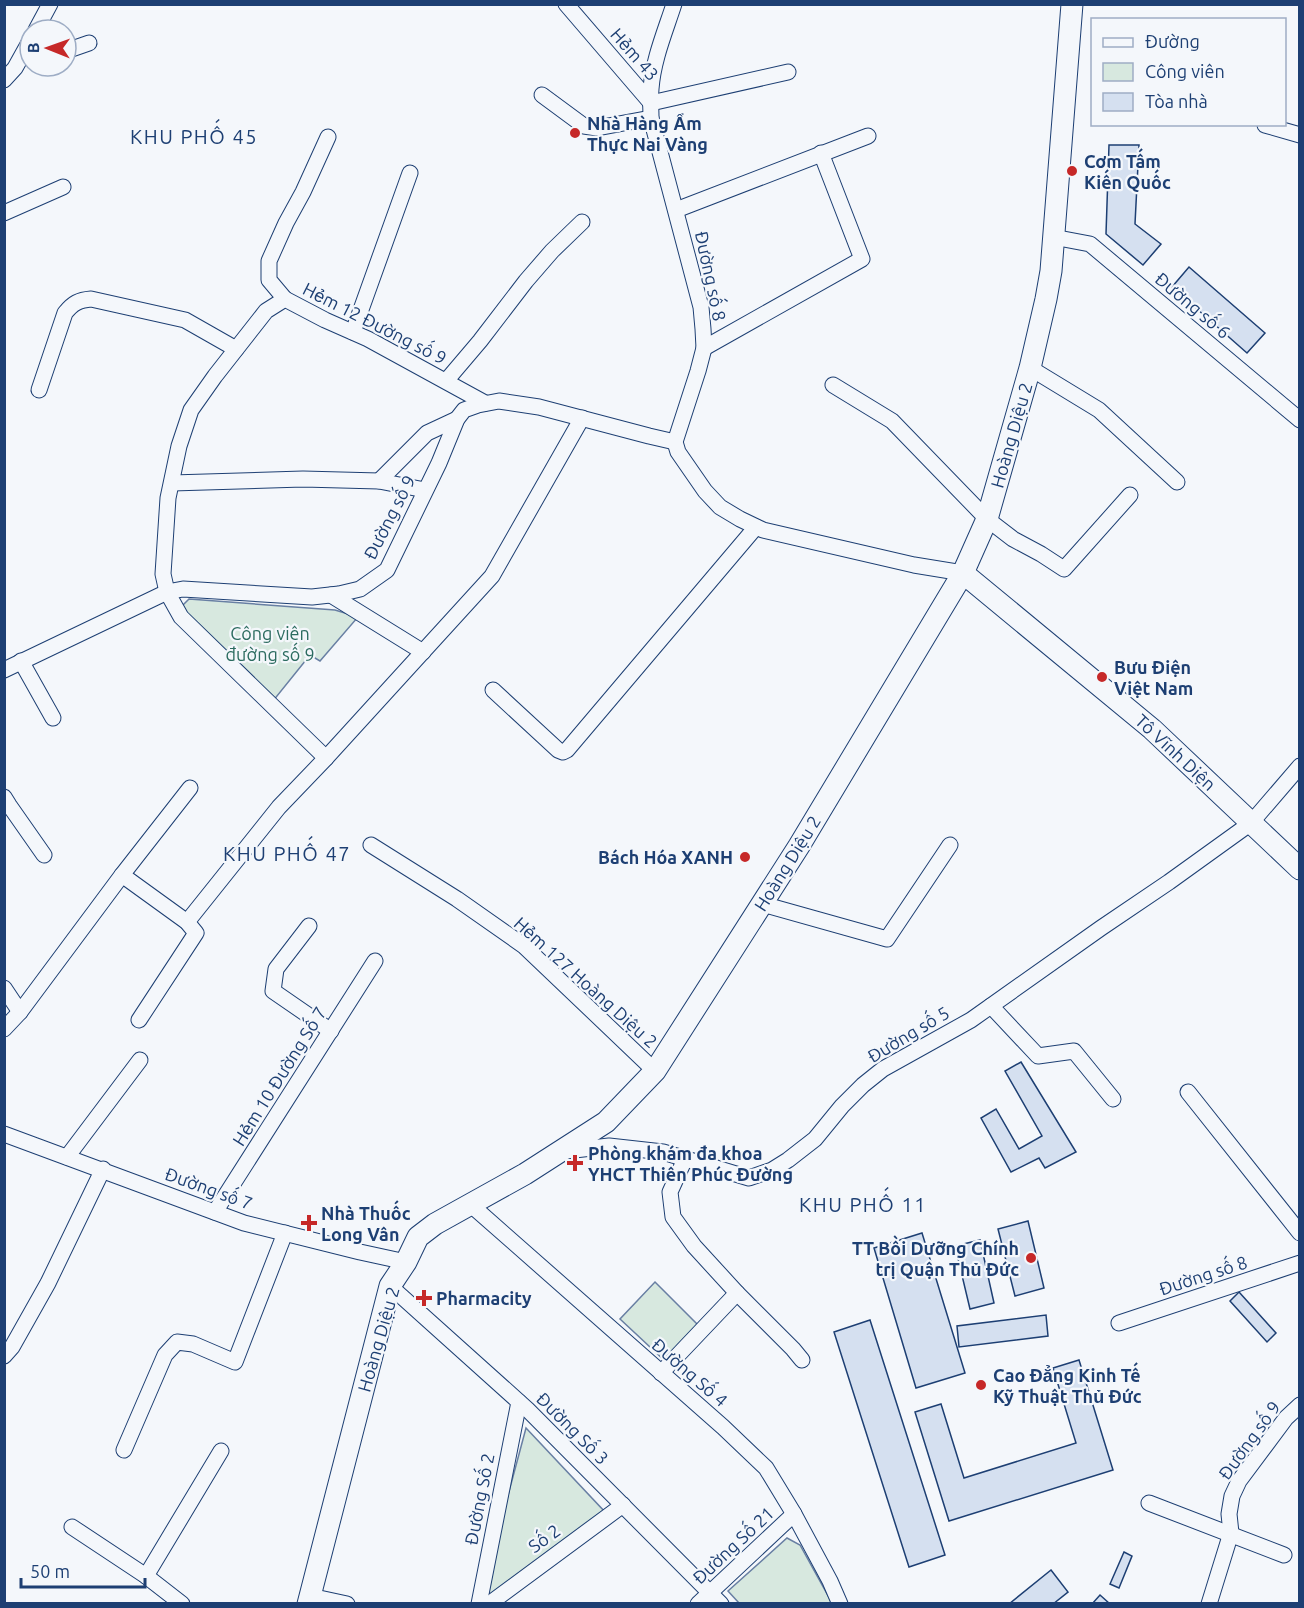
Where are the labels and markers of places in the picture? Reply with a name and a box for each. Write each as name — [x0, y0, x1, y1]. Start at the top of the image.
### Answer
place label: Nhà Hàng Ẩm Thực Nai Vàng — [587, 113, 708, 154]
marker: Nhà Hàng Ẩm Thực Nai Vàng — [568, 126, 582, 140]
place label: Cơm Tấm Kiến Quốc — [1084, 148, 1171, 192]
marker: Cơm Tấm Kiến Quốc — [1065, 164, 1079, 178]
place label: Bưu Điện Việt Nam — [1114, 657, 1193, 698]
marker: Bưu Điện Việt Nam — [1095, 670, 1109, 684]
place label: Bách Hóa XANH — [598, 847, 733, 867]
marker: Bách Hóa XANH — [738, 850, 752, 864]
place label: Phòng khám đa khoa YHCT Thiên Phúc Đường — [588, 1143, 793, 1184]
marker: Phòng khám đa khoa YHCT Thiên Phúc Đường — [566, 1154, 584, 1172]
place label: Nhà Thuốc Long Vân — [321, 1200, 411, 1244]
marker: Nhà Thuốc Long Vân — [302, 1216, 316, 1230]
place label: TT Bồi Dưỡng Chính trị Quận Thủ Đức — [852, 1235, 1019, 1279]
marker: TT Bồi Dưỡng Chính trị Quận Thủ Đức — [1024, 1251, 1038, 1265]
place label: Pharmacity — [436, 1288, 532, 1308]
marker: Pharmacity — [417, 1291, 431, 1305]
place label: Cao Đẳng Kinh Tế Kỹ Thuật Thủ Đức — [993, 1362, 1142, 1406]
marker: Cao Đẳng Kinh Tế Kỹ Thuật Thủ Đức — [974, 1378, 988, 1392]

